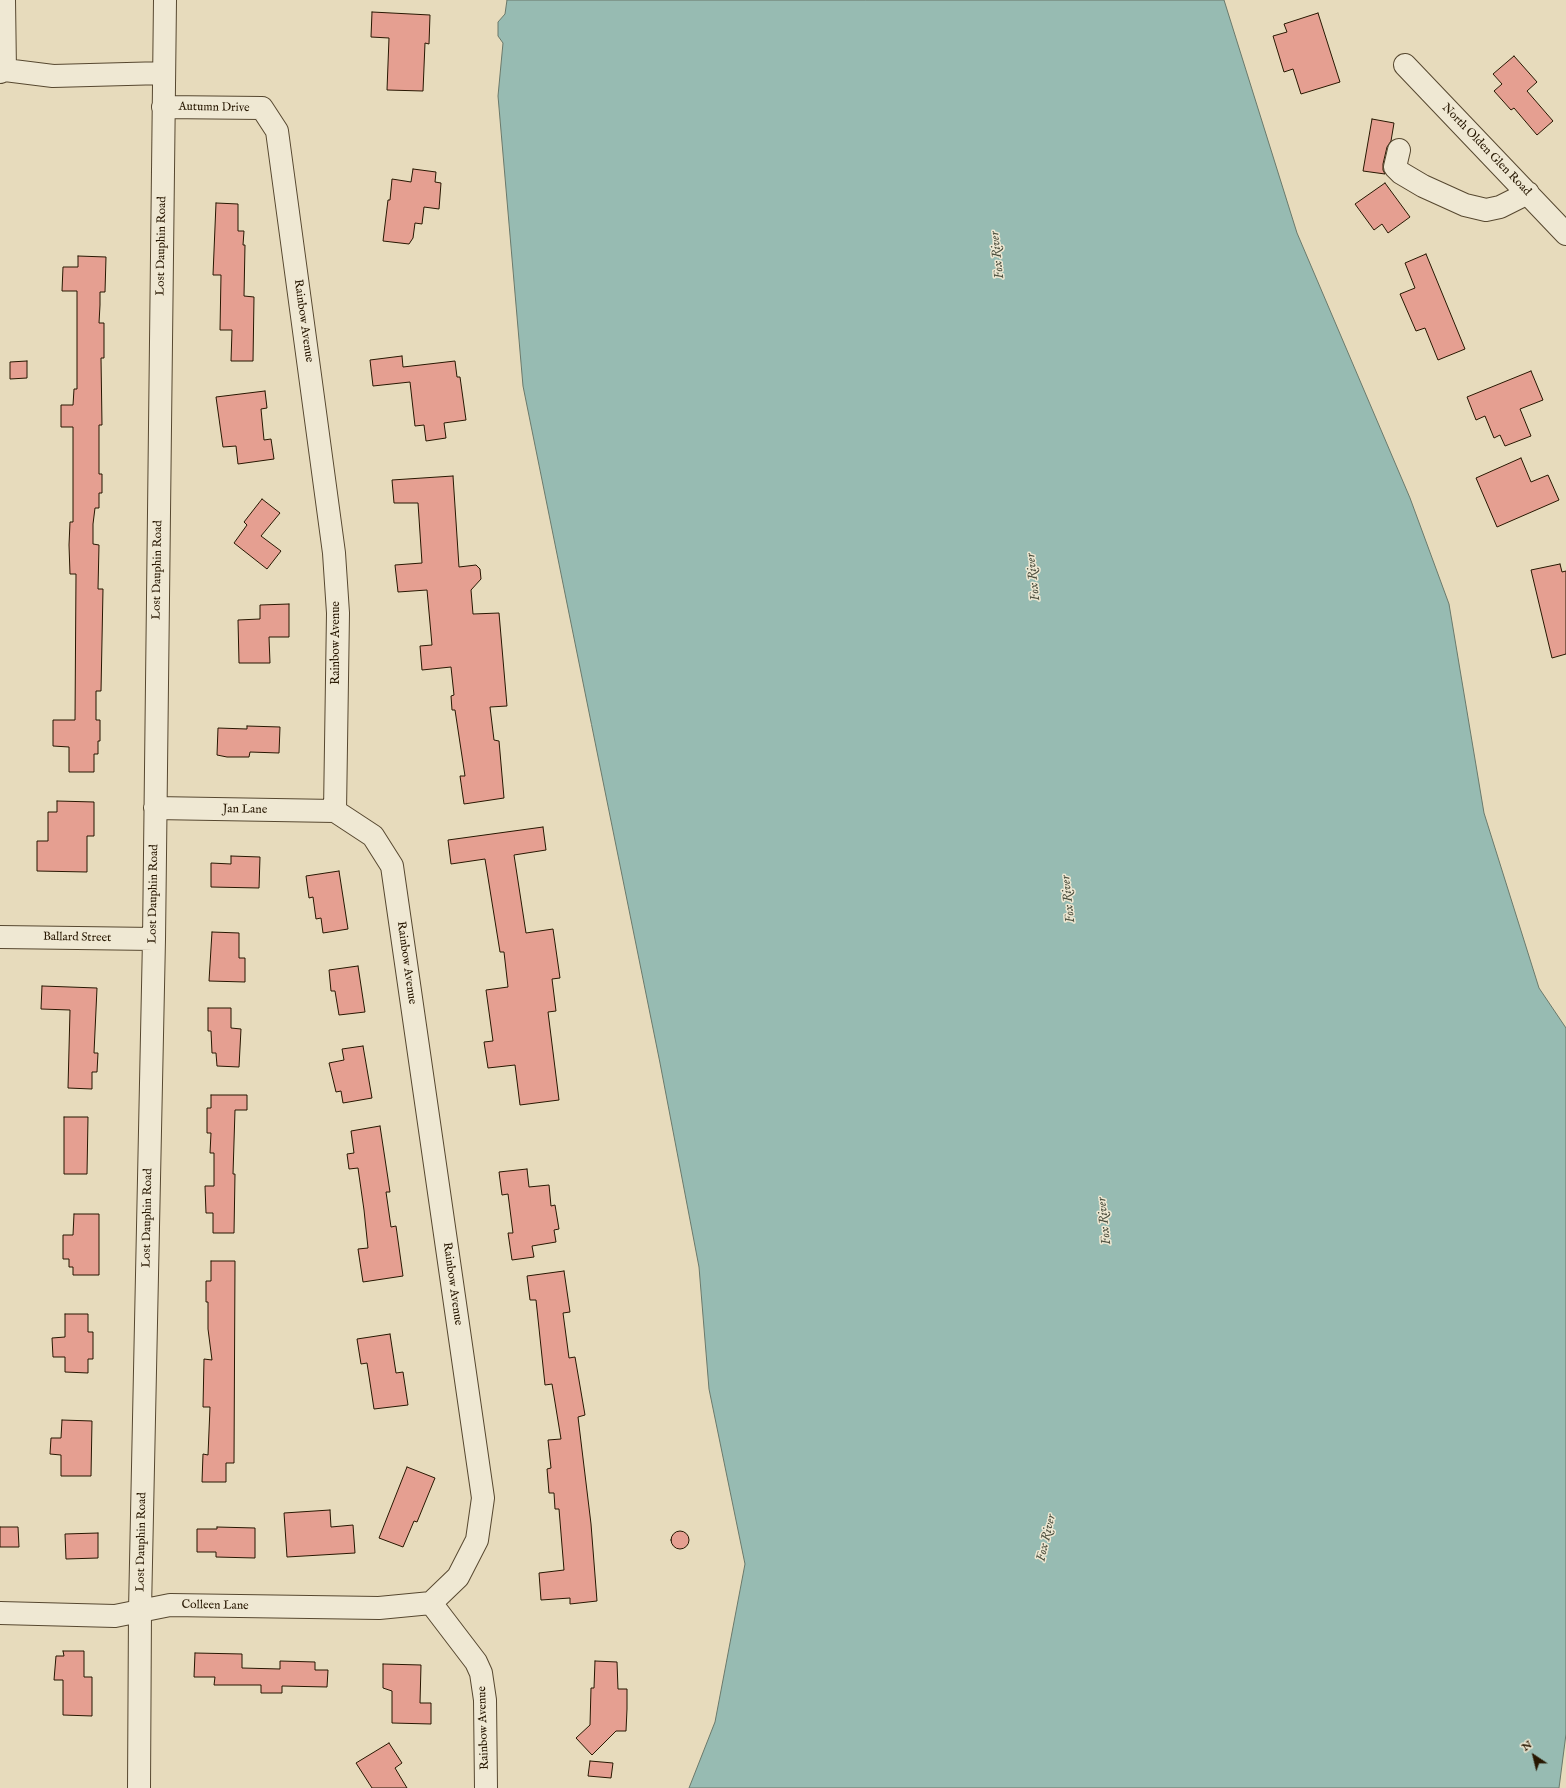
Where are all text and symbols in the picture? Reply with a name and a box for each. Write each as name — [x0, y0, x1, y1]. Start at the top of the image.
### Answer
street label: Autumn Drive — [178, 100, 250, 116]
street label: North Olden Glen Road — [1438, 101, 1534, 199]
street label: Lost Dauphin Road — [154, 196, 170, 296]
water label: Fox River — [988, 230, 1008, 280]
street label: Rainbow Avenue — [290, 279, 316, 363]
street label: Lost Dauphin Road — [150, 520, 166, 620]
water label: Fox River — [1024, 552, 1044, 602]
street label: Rainbow Avenue — [330, 601, 344, 685]
street label: Jan Lane — [223, 802, 267, 818]
street label: Lost Dauphin Road — [146, 844, 162, 944]
water label: Fox River — [1059, 874, 1079, 924]
street label: Rainbow Avenue — [393, 921, 419, 1005]
street label: Ballard Street — [43, 930, 111, 946]
street label: Lost Dauphin Road — [140, 1168, 156, 1268]
water label: Fox River — [1095, 1196, 1115, 1246]
street label: Rainbow Avenue — [439, 1242, 465, 1326]
street label: Lost Dauphin Road — [134, 1492, 150, 1592]
water label: Fox River — [1034, 1513, 1060, 1563]
street label: Colleen Lane — [181, 1598, 249, 1614]
street label: Rainbow Avenue — [475, 1686, 493, 1770]
north arrow — [1514, 1736, 1554, 1776]
text: N — [1519, 1738, 1535, 1755]

